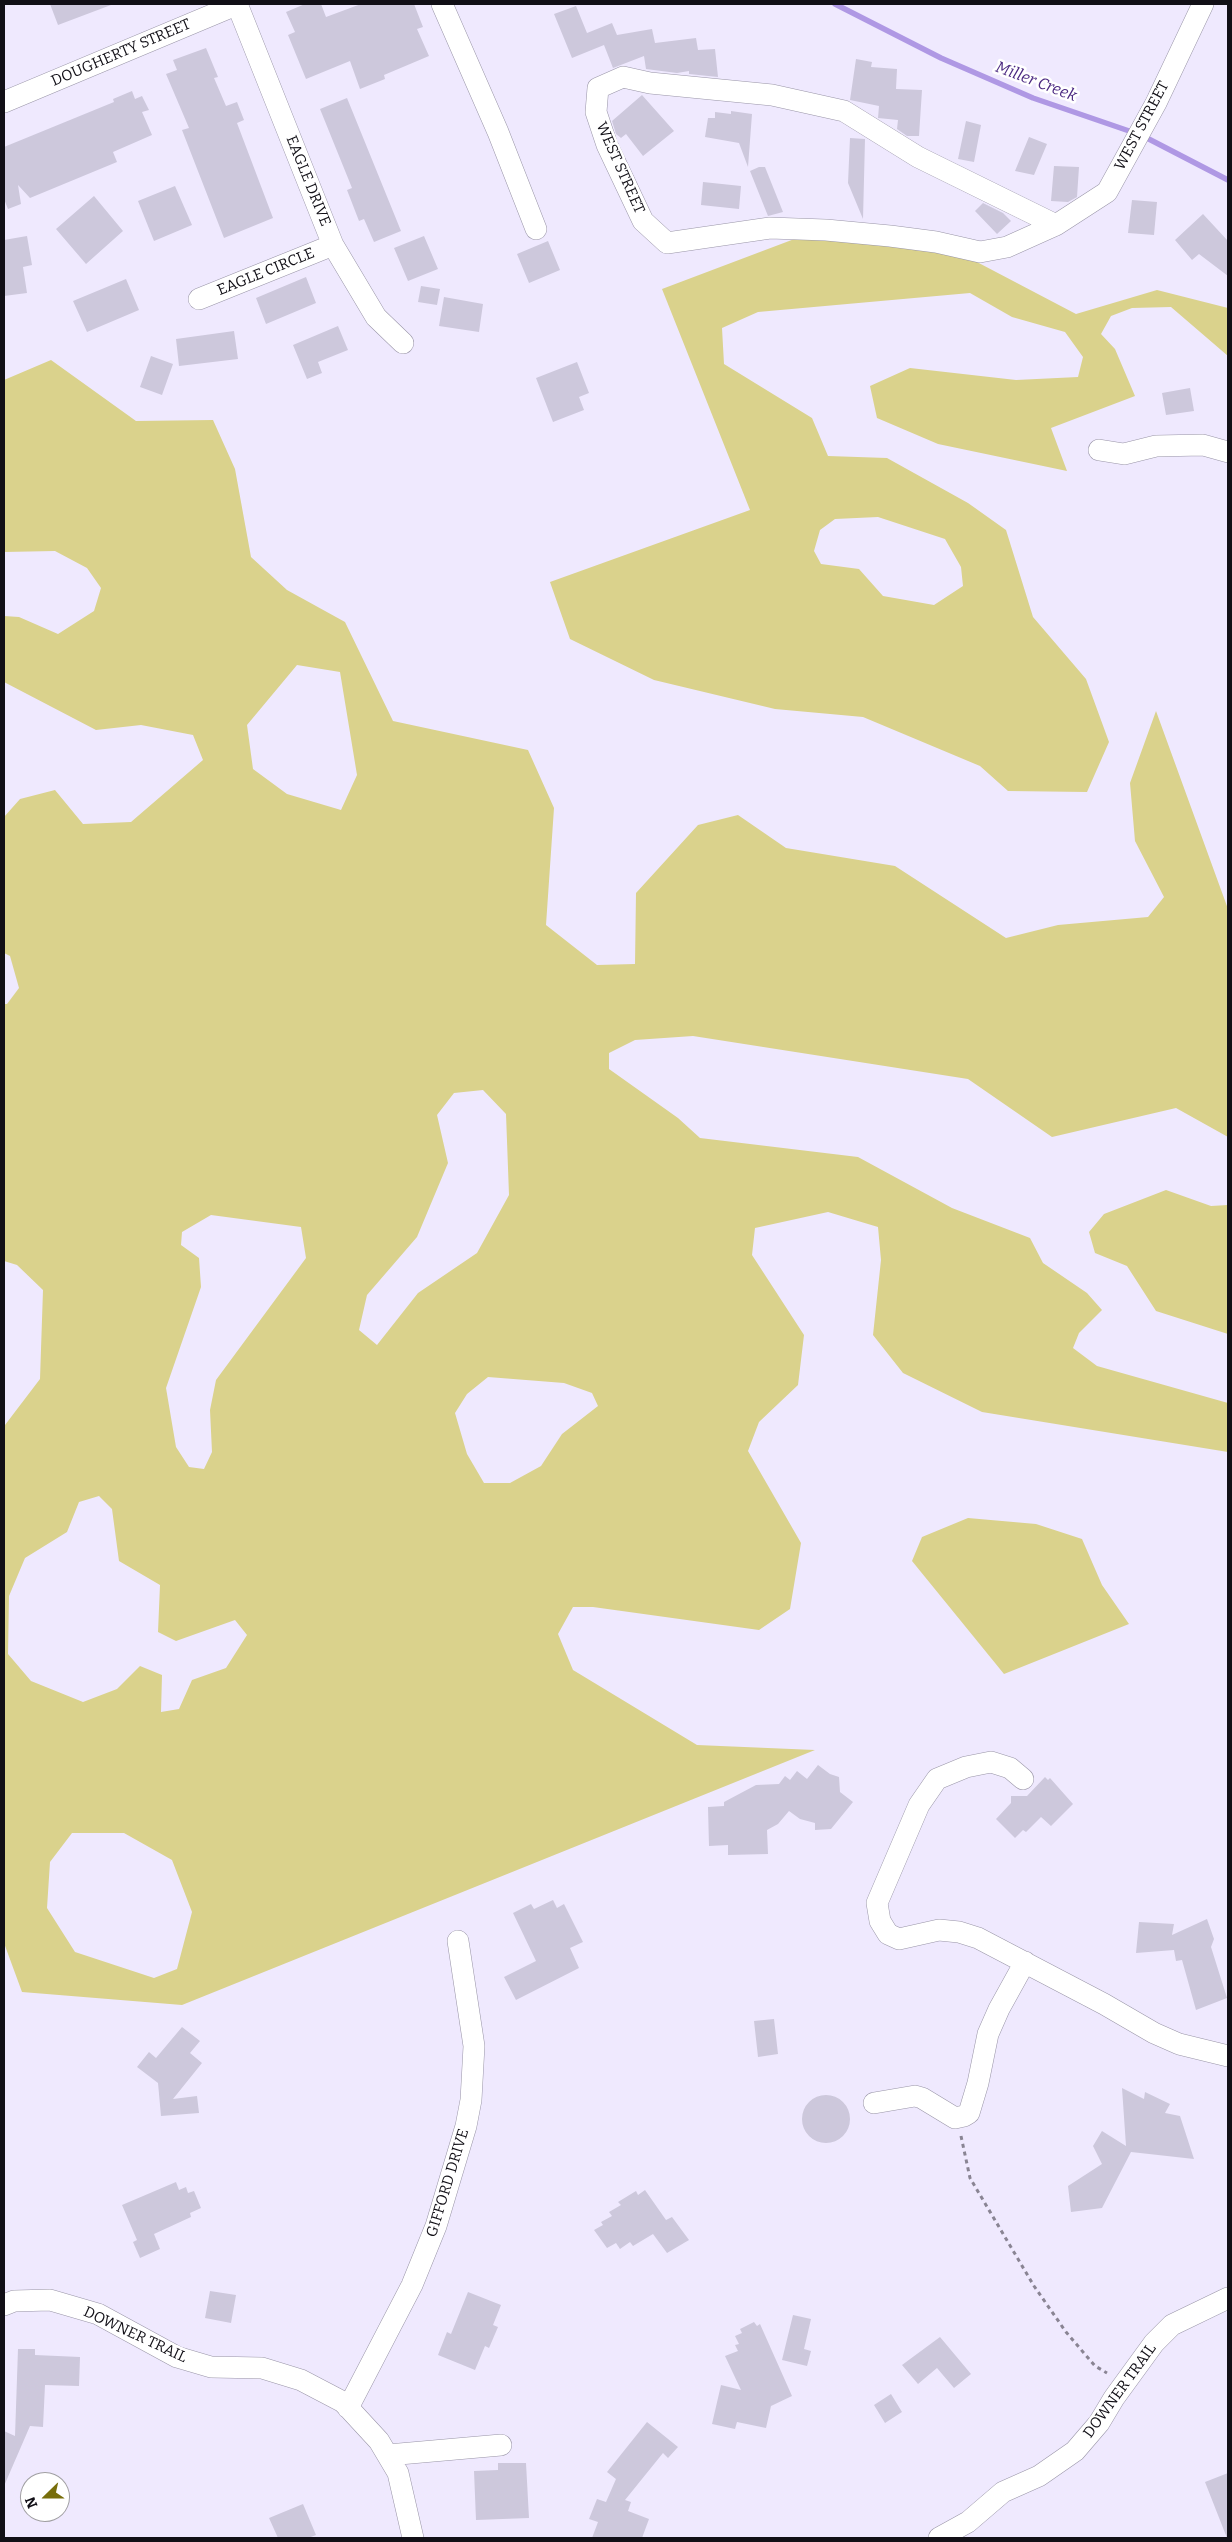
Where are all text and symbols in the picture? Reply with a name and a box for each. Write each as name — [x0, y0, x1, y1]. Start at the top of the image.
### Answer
street label: DOUGHERTY STREET — [49, 15, 193, 91]
water label: Miller Creek — [993, 58, 1079, 106]
street label: WEST STREET — [1111, 78, 1173, 174]
street label: WEST STREET — [592, 119, 648, 217]
street label: EAGLE DRIVE — [282, 133, 334, 229]
street label: EAGLE CIRCLE — [215, 244, 317, 300]
street label: GIFFORD DRIVE — [423, 2127, 473, 2239]
street label: DOWNER TRAIL — [80, 2303, 190, 2367]
street label: DOWNER TRAIL — [1080, 2340, 1160, 2442]
north arrow — [20, 2472, 70, 2522]
text: N — [22, 2494, 41, 2511]

